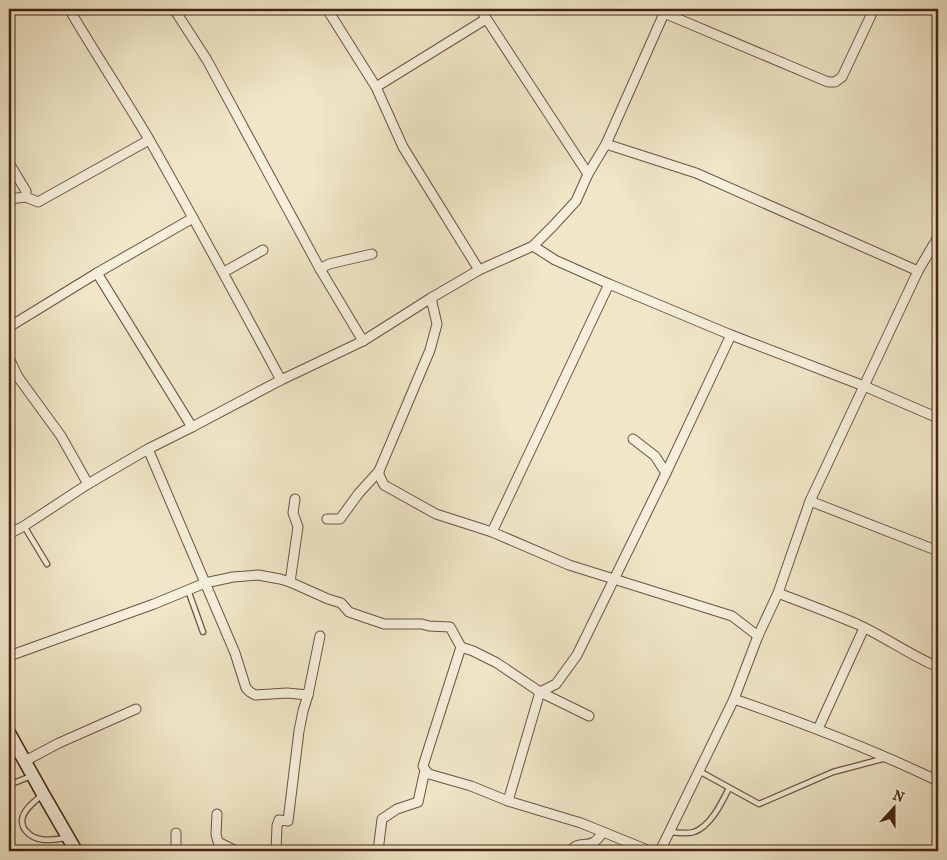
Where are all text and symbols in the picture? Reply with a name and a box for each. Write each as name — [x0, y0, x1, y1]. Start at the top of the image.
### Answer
north arrow — [870, 782, 920, 832]
text: N — [890, 786, 907, 806]

